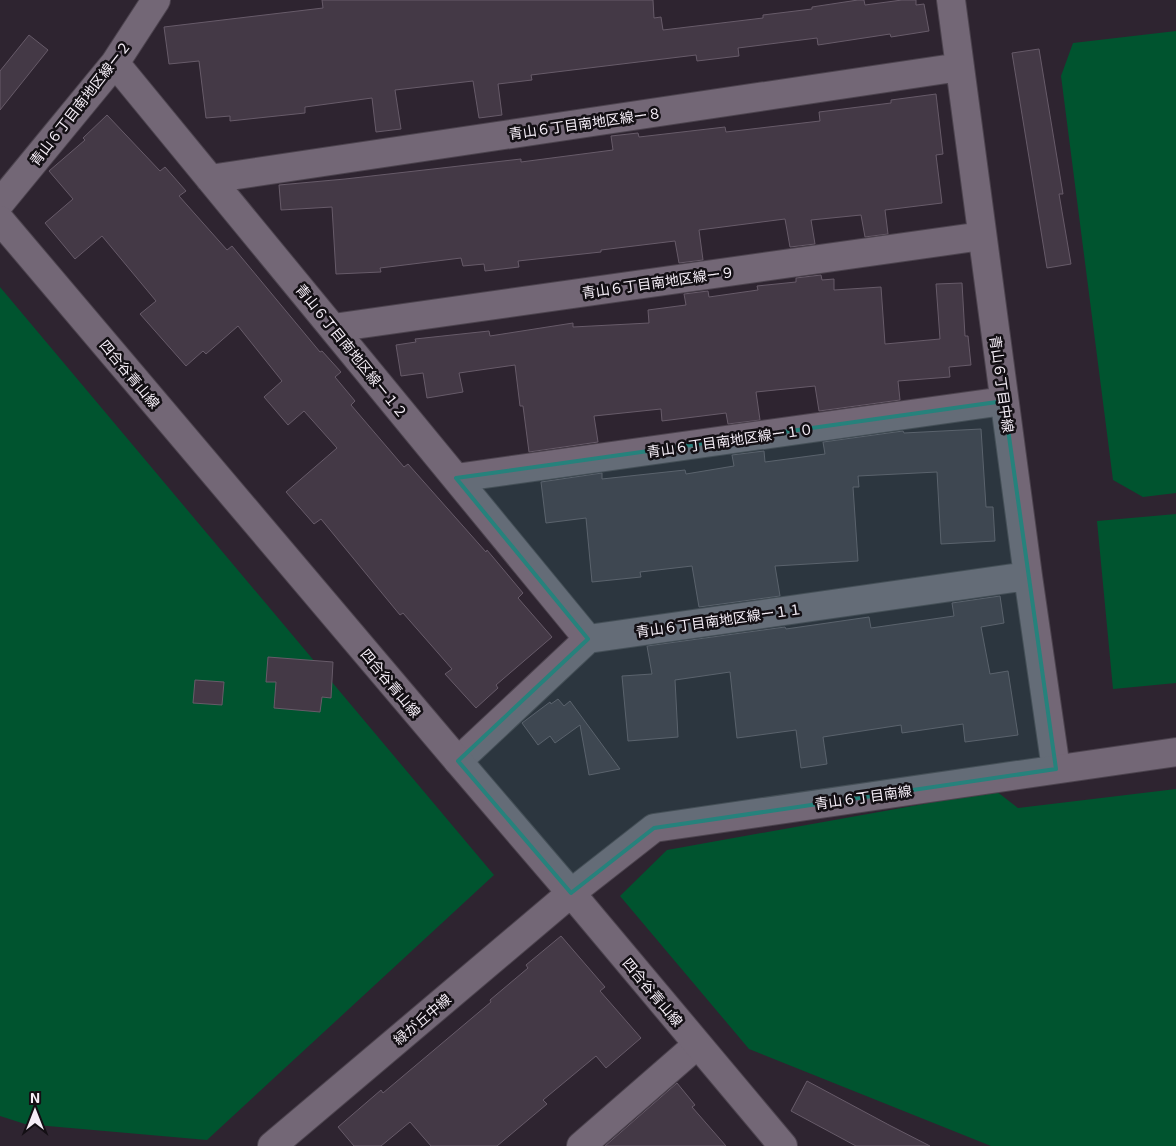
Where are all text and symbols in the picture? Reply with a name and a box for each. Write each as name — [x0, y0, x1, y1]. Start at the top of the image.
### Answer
street label: 青山６丁目南地区線ー２ — [26, 37, 134, 169]
street label: 青山６丁目南地区線ー８ — [508, 104, 662, 142]
street label: 青山６丁目南地区線ー９ — [581, 263, 735, 301]
street label: 青山６丁目南地区線ー１２ — [293, 280, 411, 422]
street label: 青山６丁目中線 — [987, 334, 1017, 434]
street label: 四合谷青山線 — [96, 336, 164, 412]
street label: 青山６丁目南地区線ー１０ — [646, 420, 814, 460]
street label: 青山６丁目南地区線ー１１ — [635, 600, 803, 640]
street label: 四合谷青山線 — [357, 645, 425, 721]
street label: 青山６丁目南線 — [813, 782, 913, 812]
street label: 四合谷青山線 — [619, 954, 687, 1030]
street label: 緑が丘中線 — [390, 990, 454, 1048]
north arrow — [10, 1086, 60, 1136]
text: N — [30, 1089, 40, 1106]

